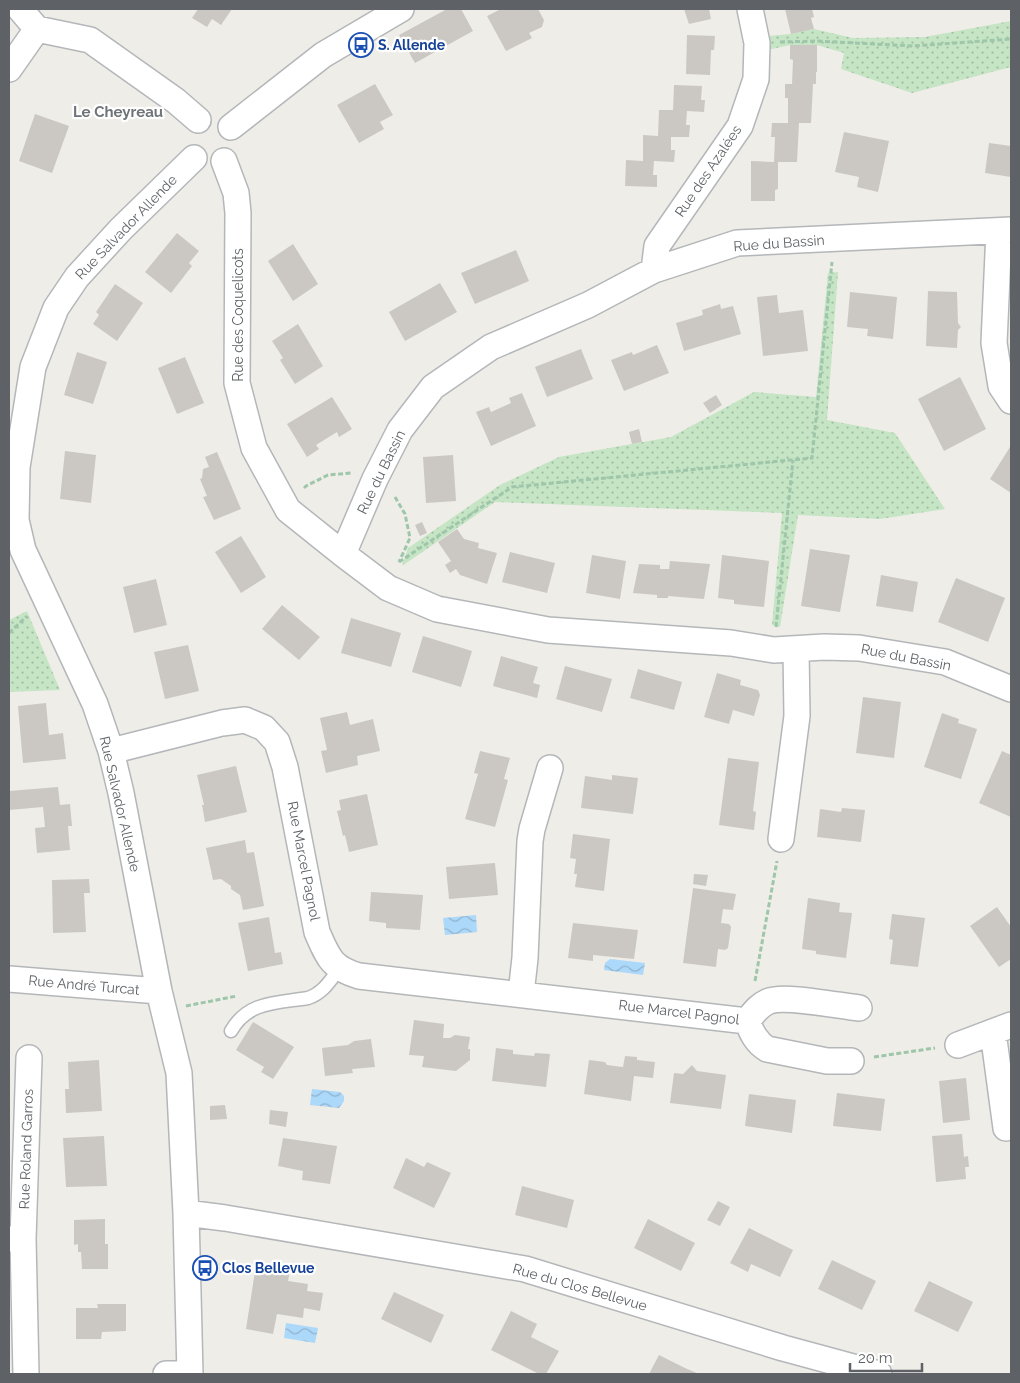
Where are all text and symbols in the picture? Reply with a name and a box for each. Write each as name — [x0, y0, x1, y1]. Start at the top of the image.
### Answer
bus stop icon: S. Allende — [348, 32, 374, 58]
place label: S. Allende — [378, 37, 446, 53]
district label: Le Cheyreau — [73, 103, 163, 121]
street label: Rue des Azalées — [671, 122, 745, 220]
street label: Rue Salvador Allende — [72, 171, 180, 283]
street label: Rue du Bassin — [733, 232, 825, 254]
street label: Rue des Coquelicots — [230, 248, 246, 382]
street label: Rue du Bassin — [354, 427, 408, 517]
street label: Rue du Bassin — [860, 640, 952, 674]
street label: Rue Salvador Allende — [97, 735, 143, 873]
street label: Rue Marcel Pagnol — [285, 800, 323, 922]
street label: Rue André Turcat — [28, 972, 140, 998]
street label: Rue Marcel Pagnol — [618, 997, 741, 1027]
street label: Rue Roland Garros — [16, 1088, 36, 1210]
bus stop icon: Clos Bellevue — [192, 1255, 218, 1281]
place label: Clos Bellevue — [222, 1260, 315, 1276]
street label: Rue du Clos Bellevue — [511, 1260, 649, 1314]
scale bar — [850, 1340, 922, 1372]
text: 20 m — [858, 1349, 893, 1367]

